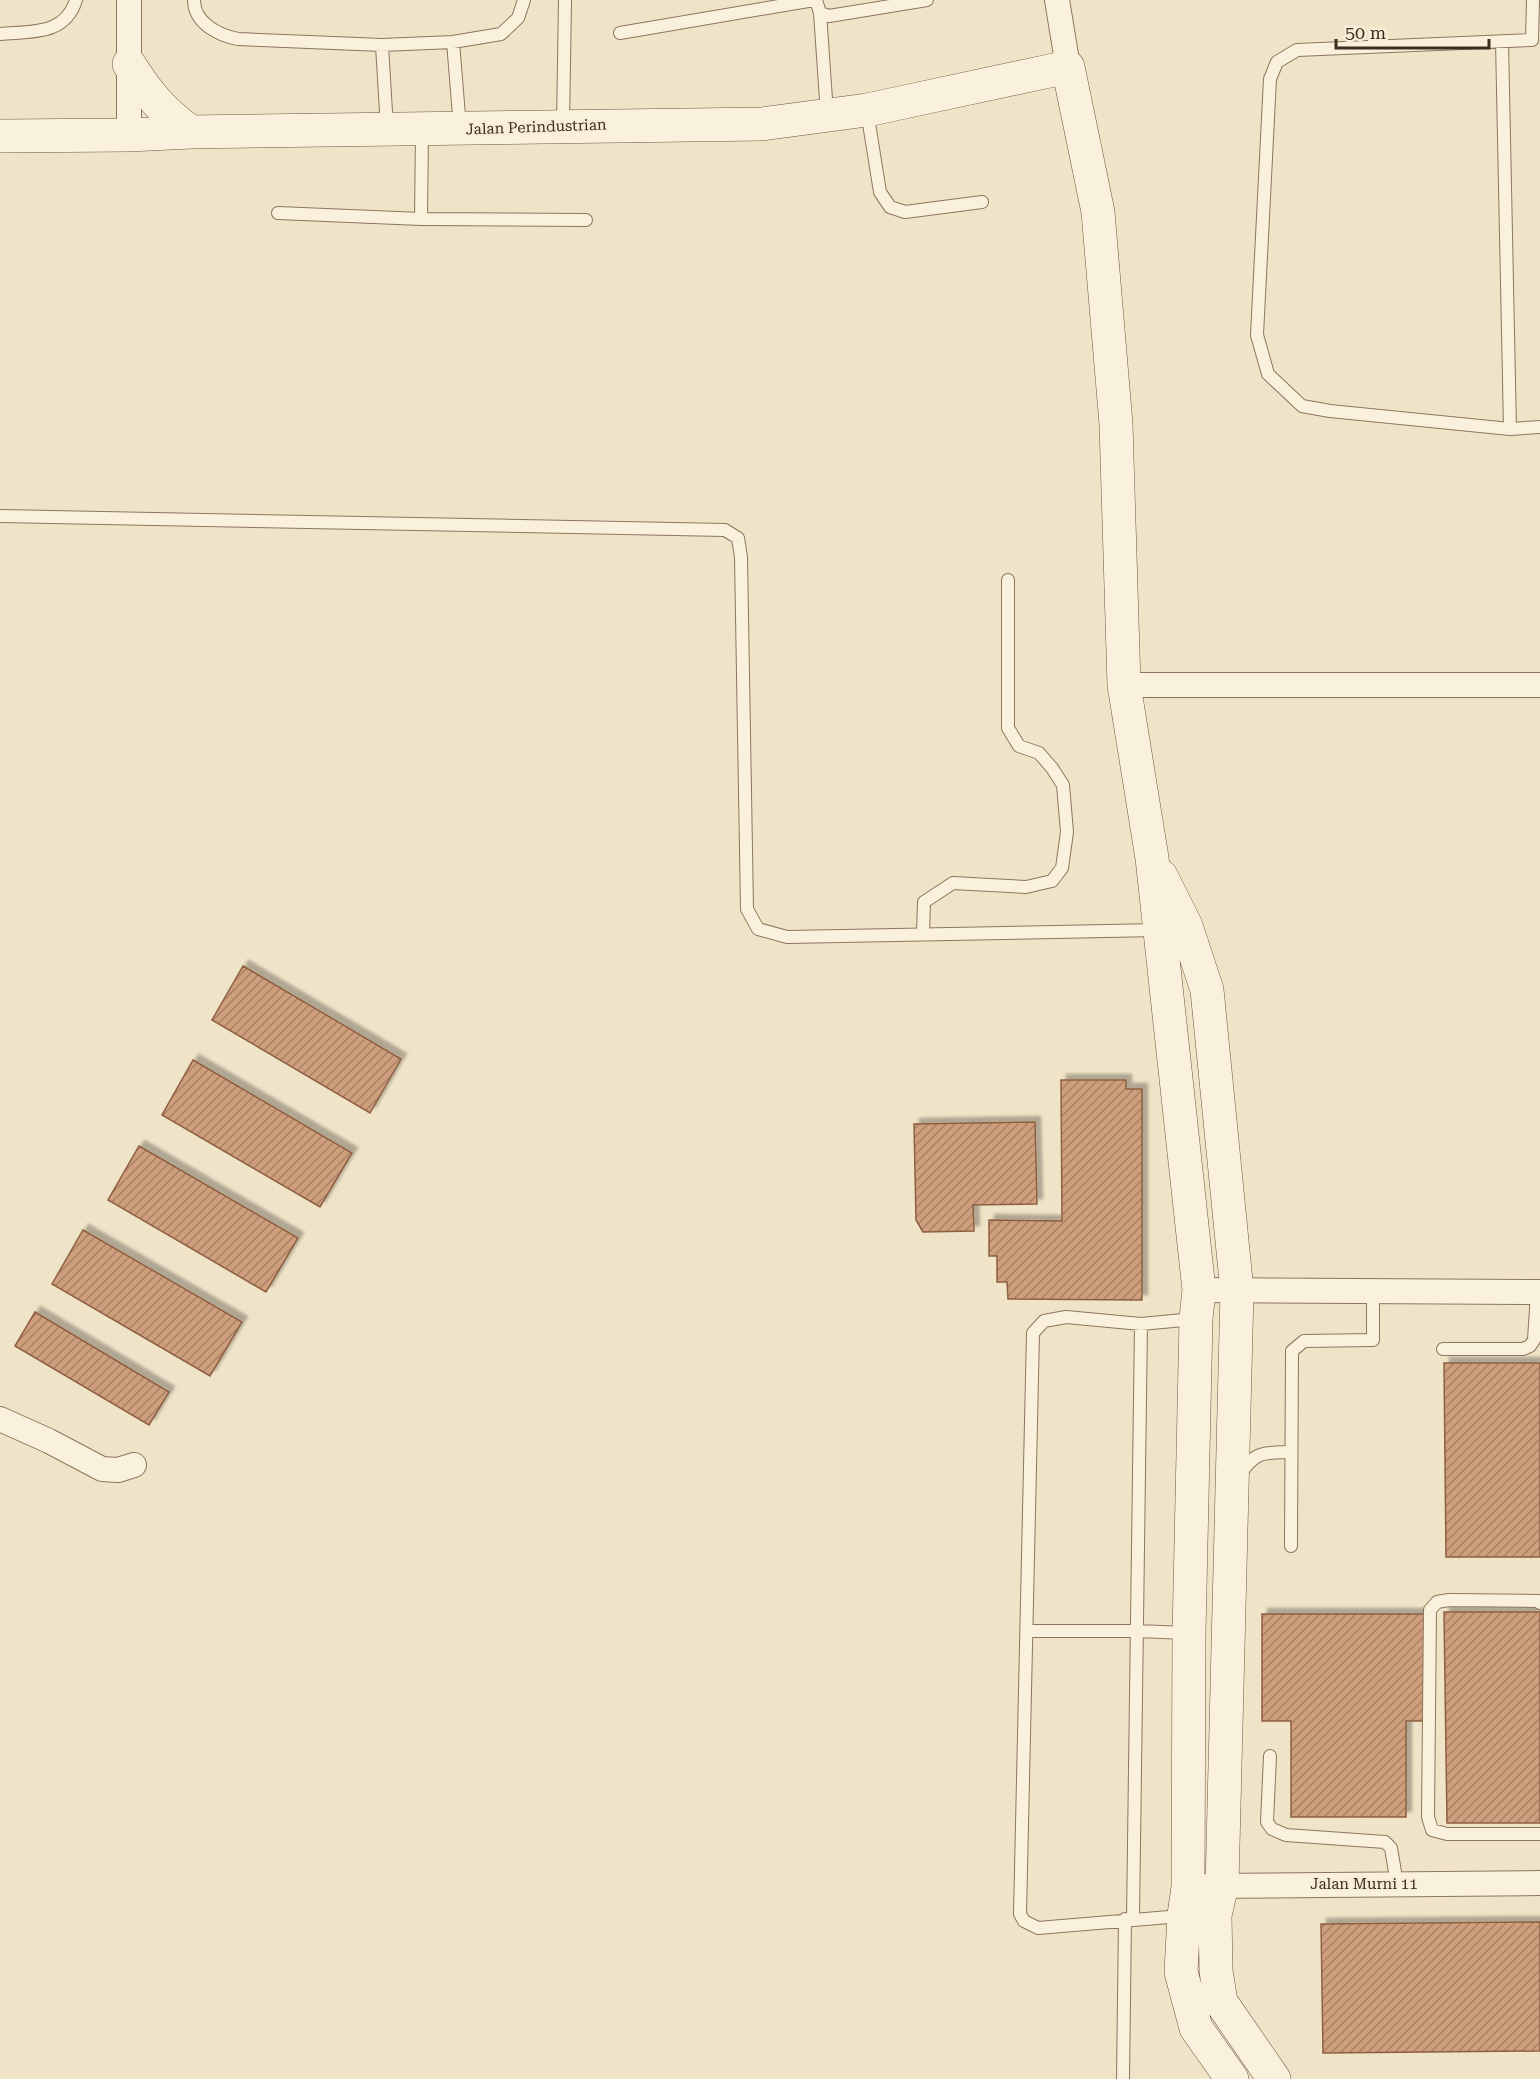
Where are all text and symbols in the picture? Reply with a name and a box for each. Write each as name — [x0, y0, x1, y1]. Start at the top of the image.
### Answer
scale bar — [1336, 12, 1489, 50]
text: 50 m — [1345, 22, 1386, 43]
street label: Jalan Perindustrian — [465, 116, 607, 138]
street label: Jalan Murni 11 — [1310, 1875, 1418, 1893]

